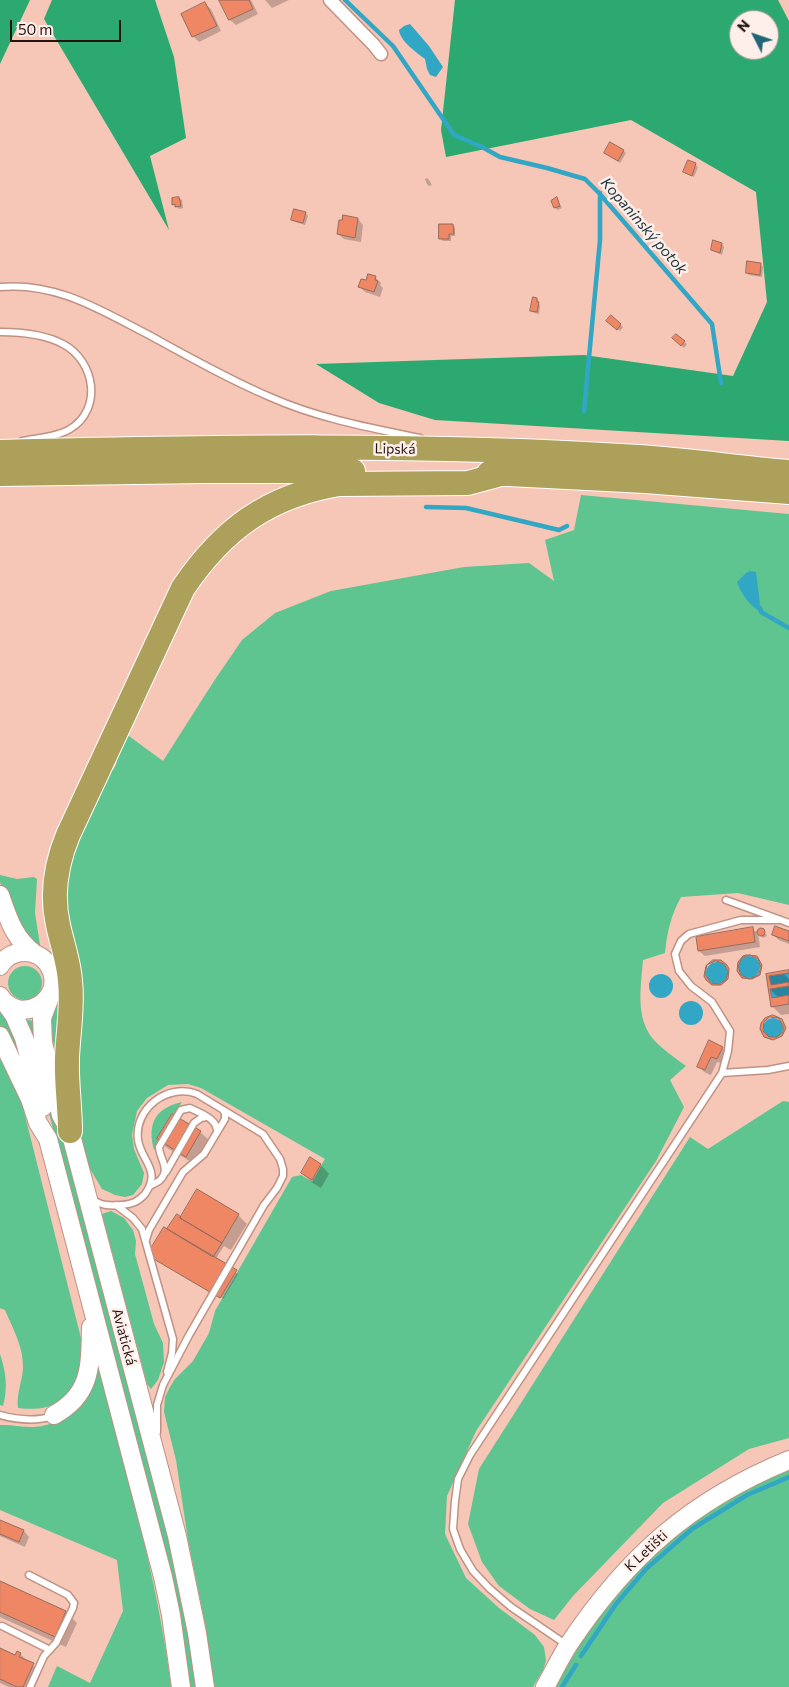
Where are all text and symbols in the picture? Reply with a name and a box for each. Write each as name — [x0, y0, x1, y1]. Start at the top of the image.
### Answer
scale bar — [12, 10, 124, 42]
north arrow — [729, 10, 779, 60]
text: N — [733, 16, 753, 35]
text: 50 m — [18, 20, 52, 38]
water label: Kopaninský potok — [597, 174, 691, 278]
street label: Lipská — [374, 440, 416, 458]
street label: Aviatická — [108, 1307, 140, 1367]
street label: K Letišti — [621, 1527, 671, 1575]

